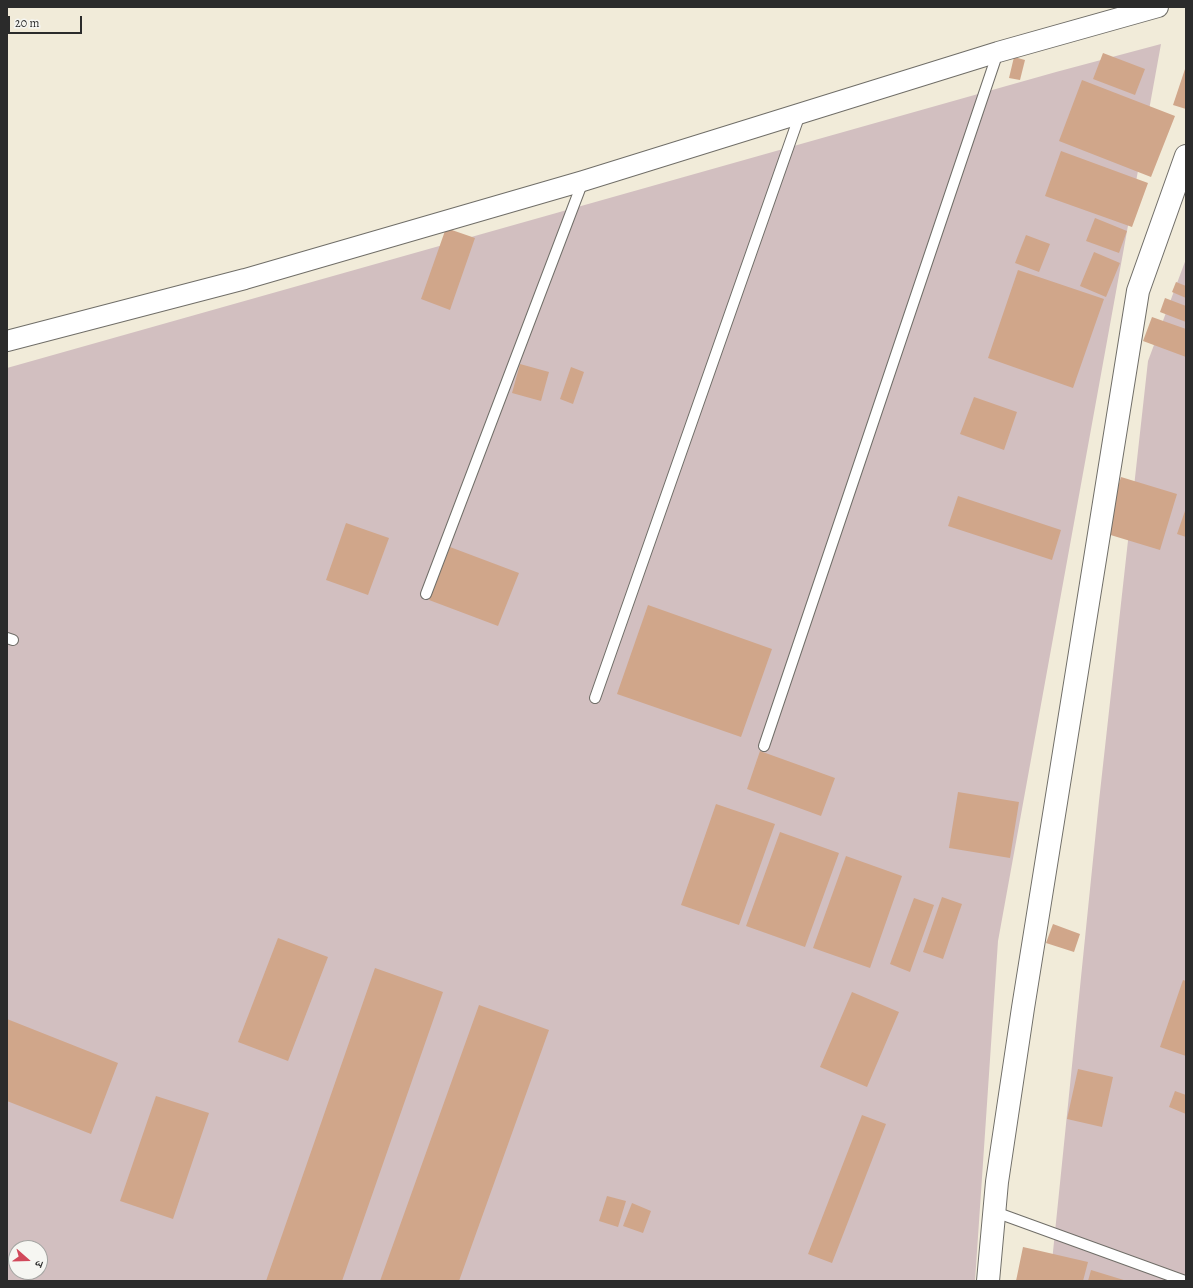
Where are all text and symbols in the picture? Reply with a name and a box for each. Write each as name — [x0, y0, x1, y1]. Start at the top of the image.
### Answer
scale bar — [10, 8, 84, 34]
text: 20 m — [15, 15, 39, 31]
north arrow — [8, 1240, 48, 1280]
text: उ — [31, 1259, 47, 1269]

